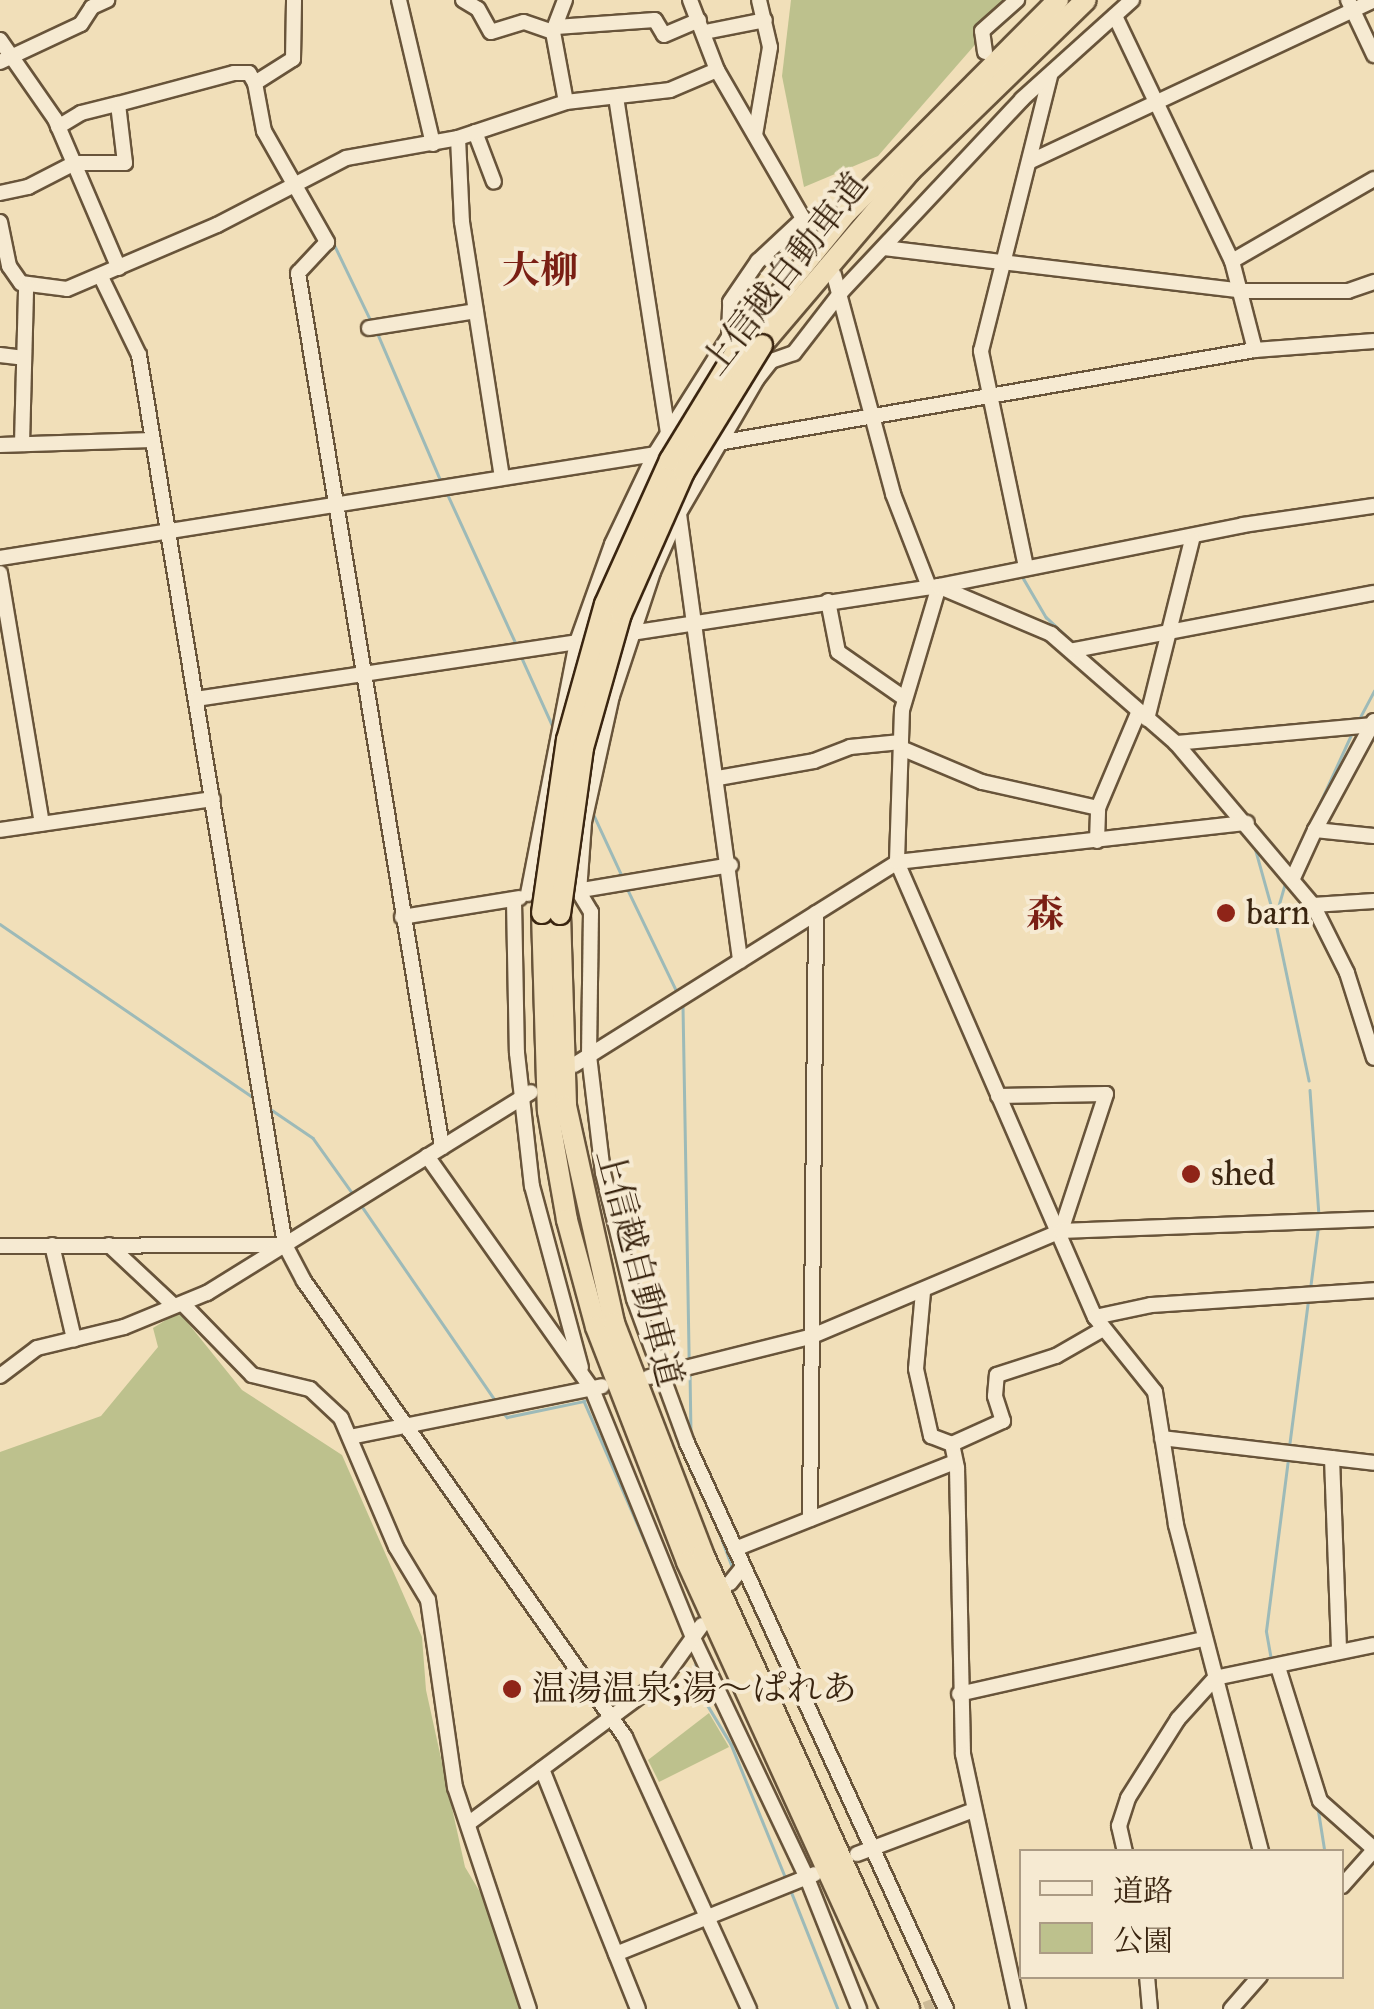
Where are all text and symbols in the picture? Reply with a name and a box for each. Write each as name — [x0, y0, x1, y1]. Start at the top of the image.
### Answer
street label: 上信越自動車道 — [693, 165, 877, 383]
district label: 大柳 — [502, 248, 578, 294]
district label: 森 — [1026, 892, 1064, 938]
place label: barn — [1246, 892, 1310, 934]
marker: barn — [1215, 902, 1237, 924]
street label: 上信越自動車道 — [587, 1144, 691, 1392]
place label: shed — [1211, 1153, 1275, 1195]
marker: shed — [1180, 1163, 1202, 1185]
place label: 温湯温泉;湯〜ぱれあ — [532, 1668, 857, 1710]
marker: 温湯温泉;湯〜ぱれあ — [501, 1678, 523, 1700]
legend — [1019, 1849, 1344, 1979]
text: 道路 — [1113, 1873, 1173, 1909]
text: 公園 — [1113, 1923, 1173, 1959]

